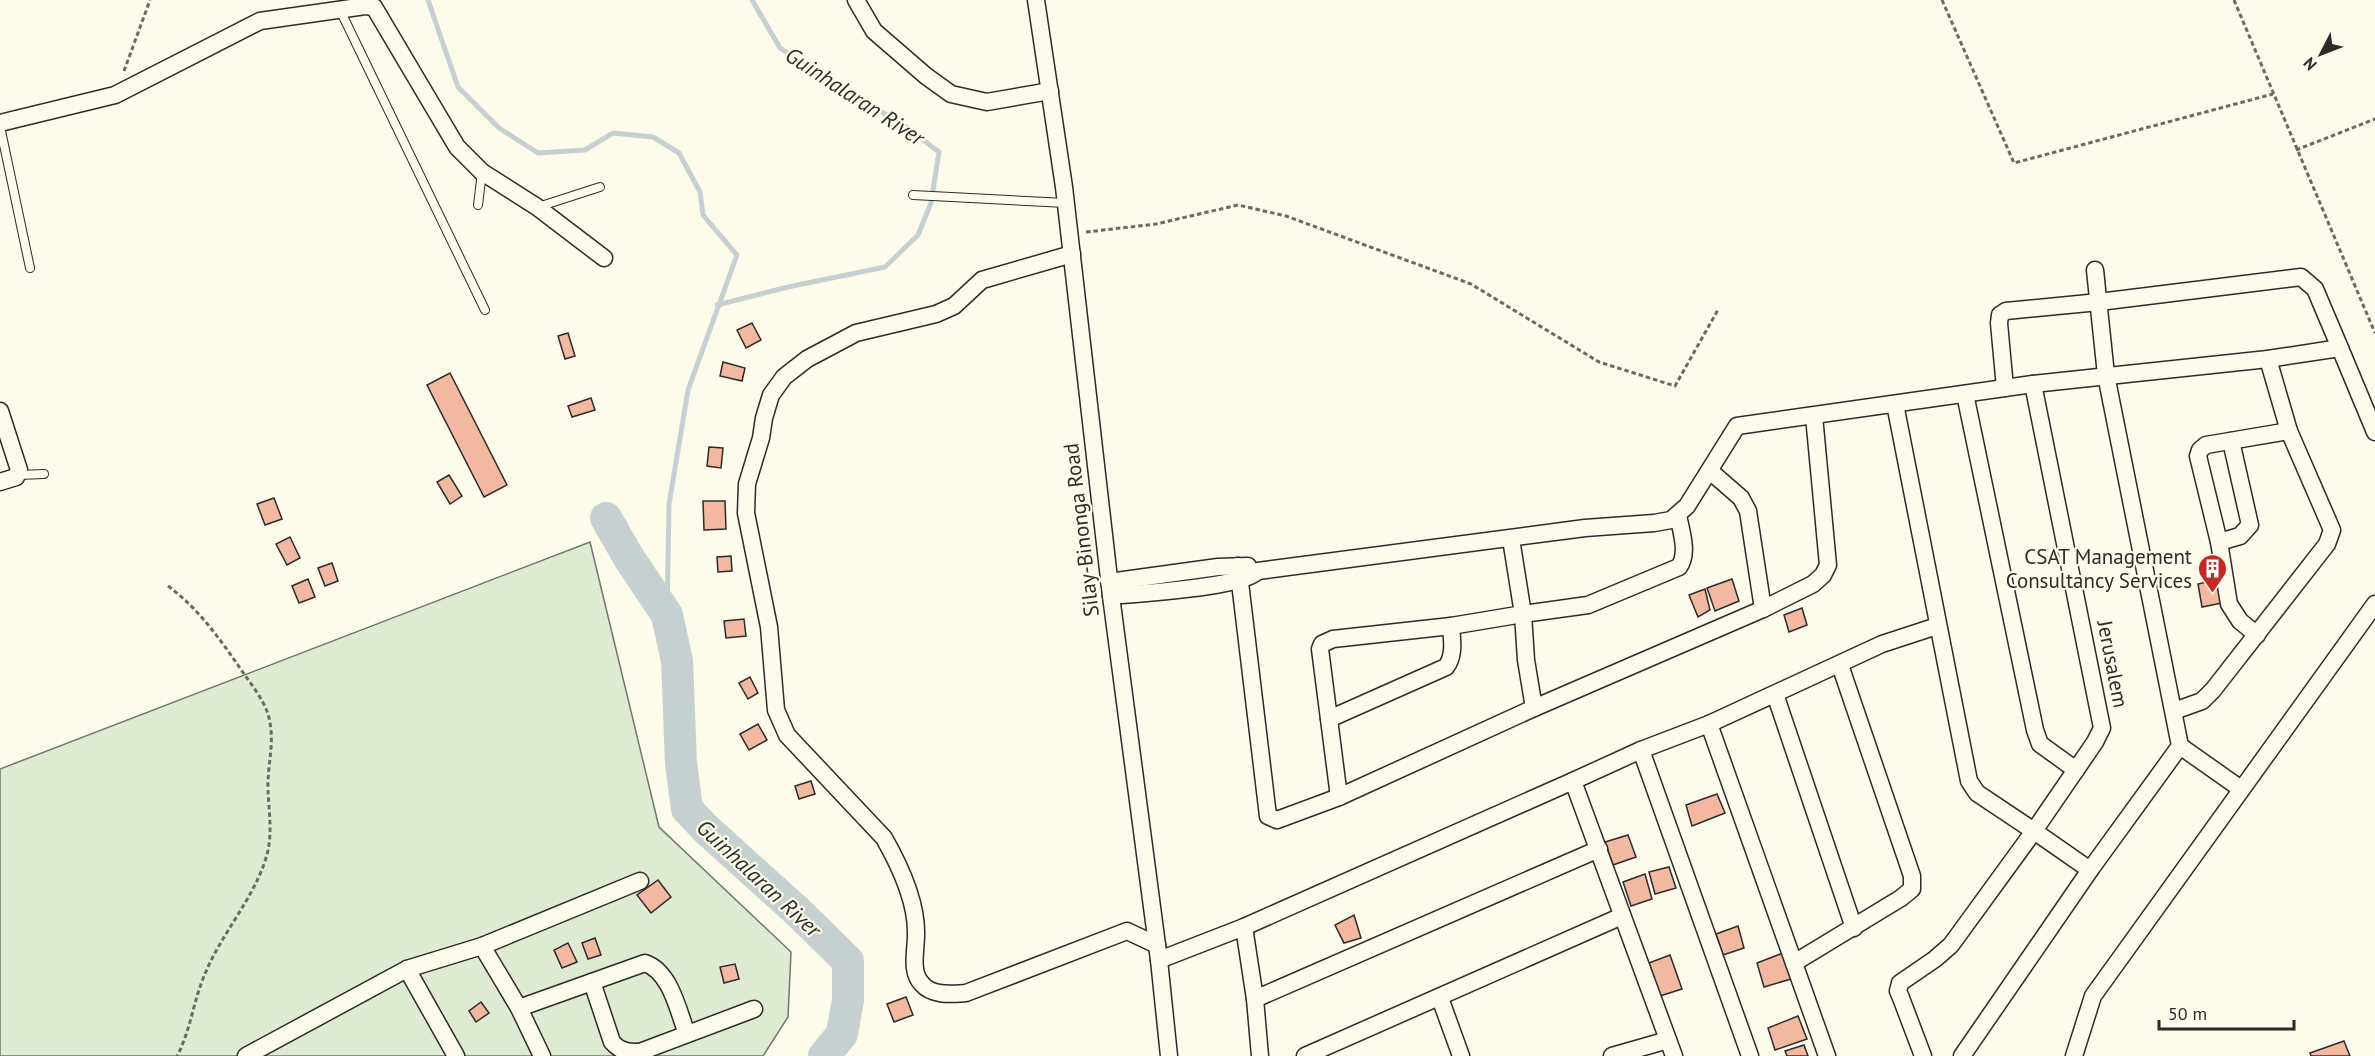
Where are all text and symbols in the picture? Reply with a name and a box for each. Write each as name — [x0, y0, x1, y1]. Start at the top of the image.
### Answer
north arrow — [2291, 24, 2351, 84]
water label: Guinhalaran River — [780, 41, 931, 152]
text: N — [2299, 53, 2321, 75]
street label: Silay-Binonga Road — [1057, 442, 1105, 618]
place label: CSAT Management Consultancy Services — [2006, 543, 2192, 594]
building icon: CSAT Management Consultancy Services — [2197, 552, 2229, 594]
street label: Jerusalem — [2091, 617, 2135, 710]
water label: Guinhalaran River — [691, 813, 828, 944]
scale bar — [2159, 993, 2294, 1031]
text: 50 m — [2168, 1002, 2207, 1025]

